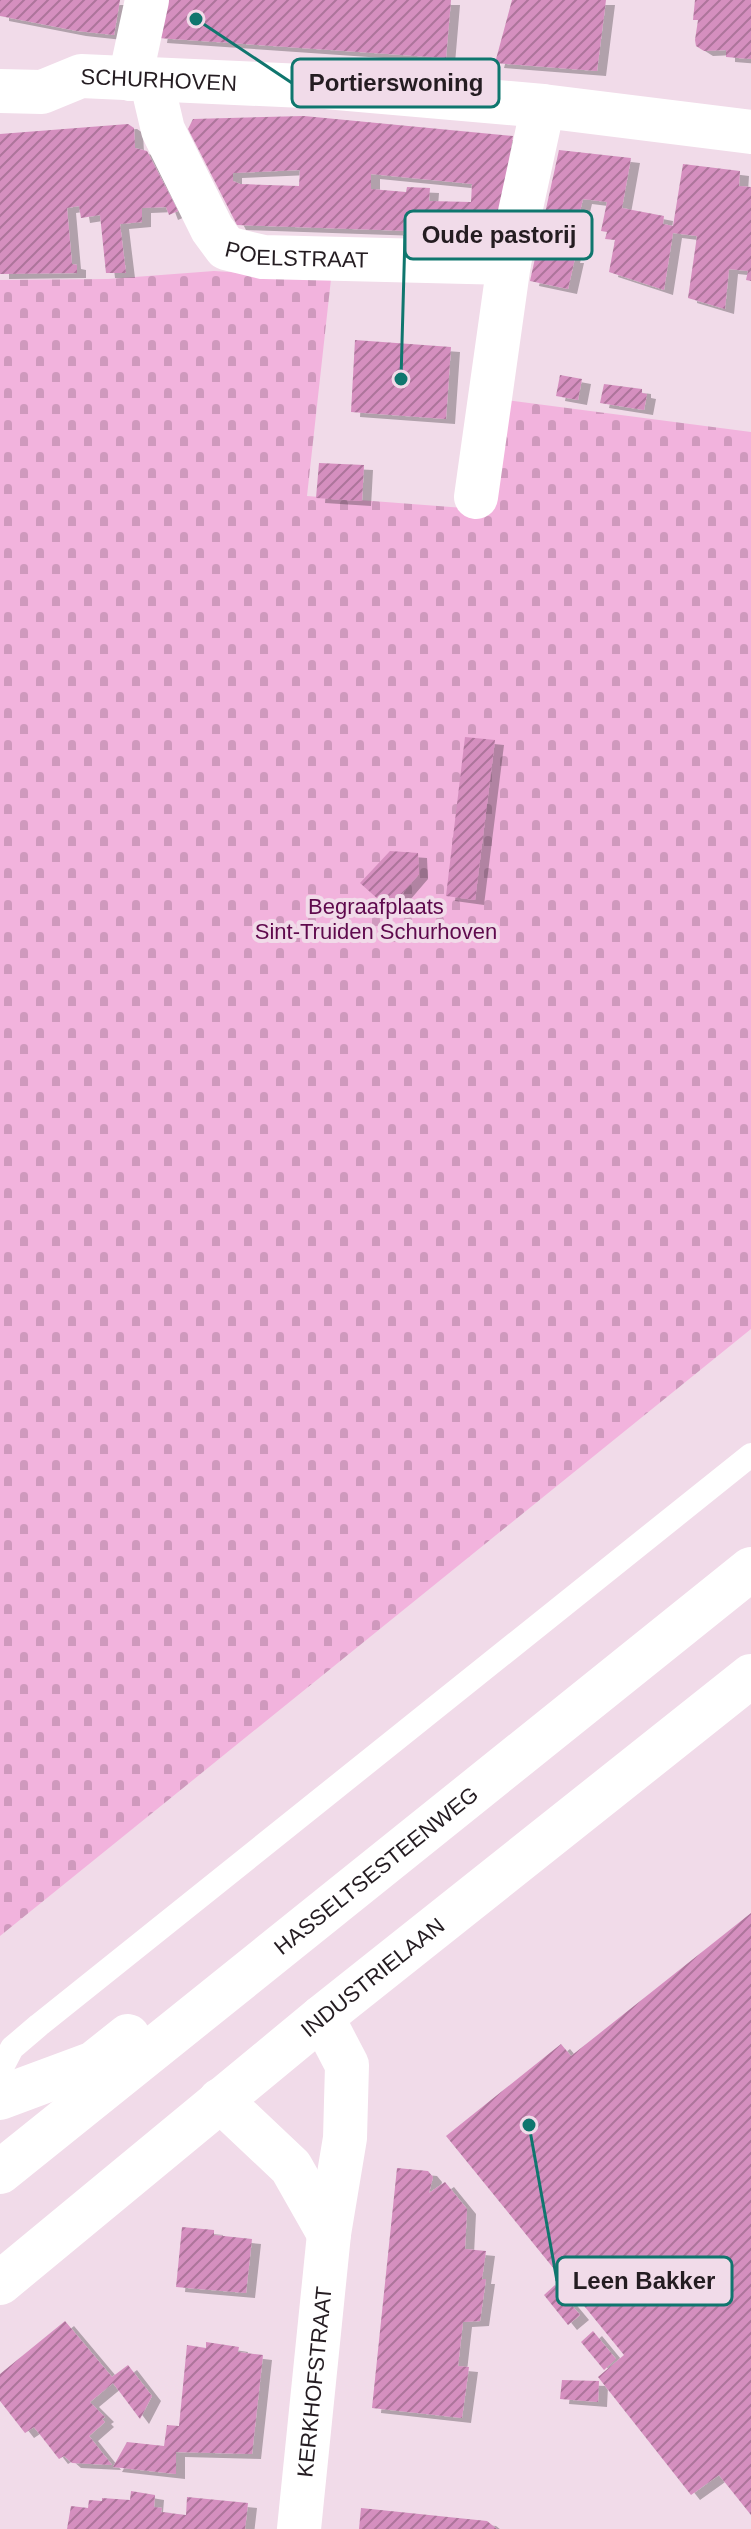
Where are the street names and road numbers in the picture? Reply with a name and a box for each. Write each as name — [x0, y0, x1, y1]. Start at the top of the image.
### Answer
street label: SCHURHOVEN — [80, 64, 237, 96]
street label: POELSTRAAT — [222, 236, 369, 273]
street label: HASSELTSESTEENWEG — [269, 1781, 483, 1960]
street label: INDUSTRIELAAN — [296, 1913, 449, 2042]
street label: KERKHOFSTRAAT — [292, 2285, 337, 2478]

